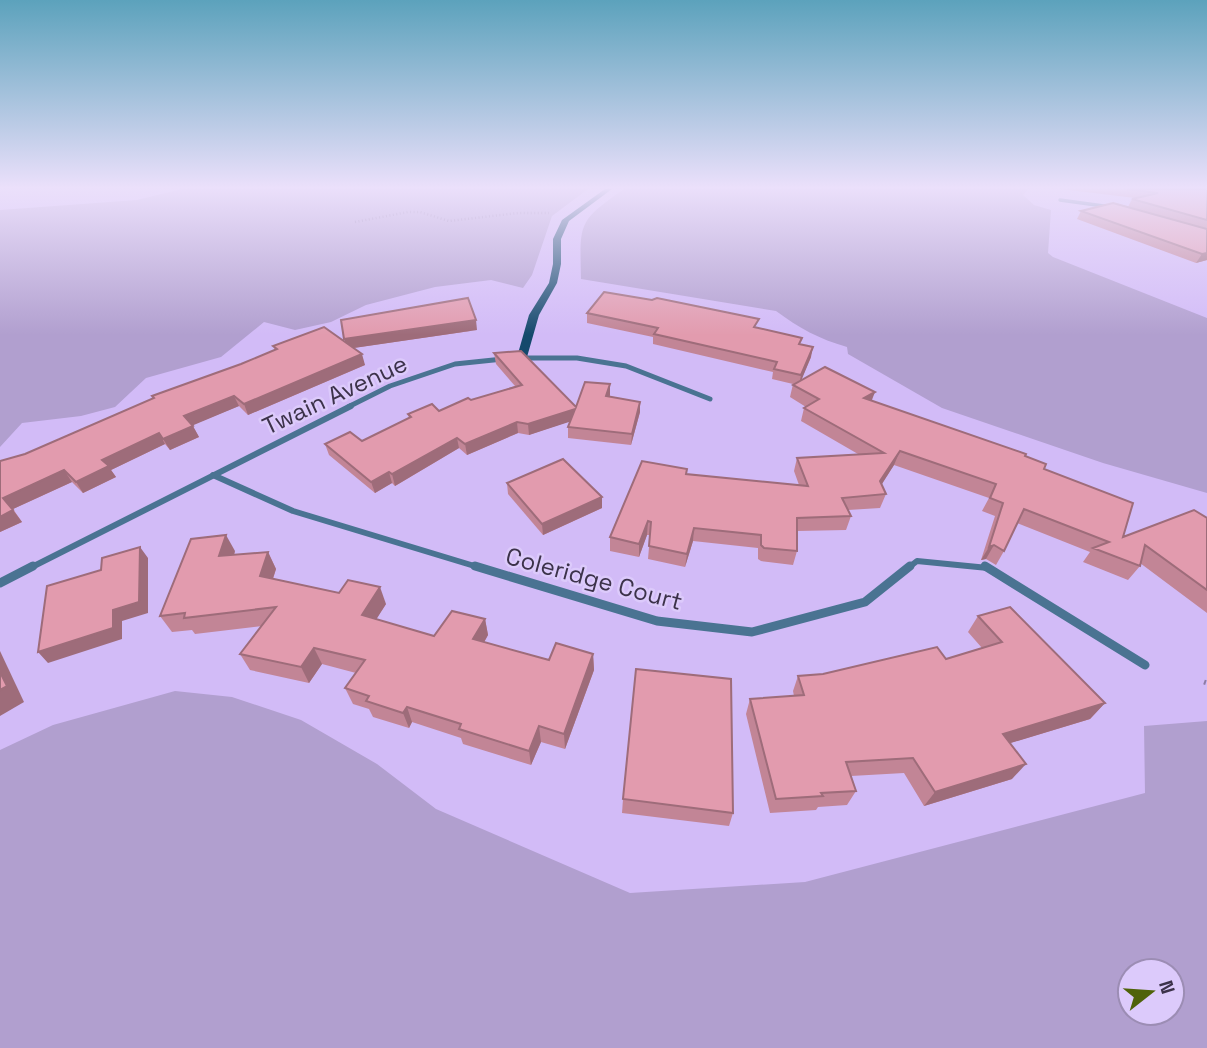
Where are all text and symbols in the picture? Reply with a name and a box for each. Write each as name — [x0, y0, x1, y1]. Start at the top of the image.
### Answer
street label: Twain Avenue — [257, 347, 412, 442]
street label: Coleridge Court — [502, 540, 686, 617]
north arrow — [1116, 957, 1186, 1027]
text: N — [1153, 977, 1181, 997]

